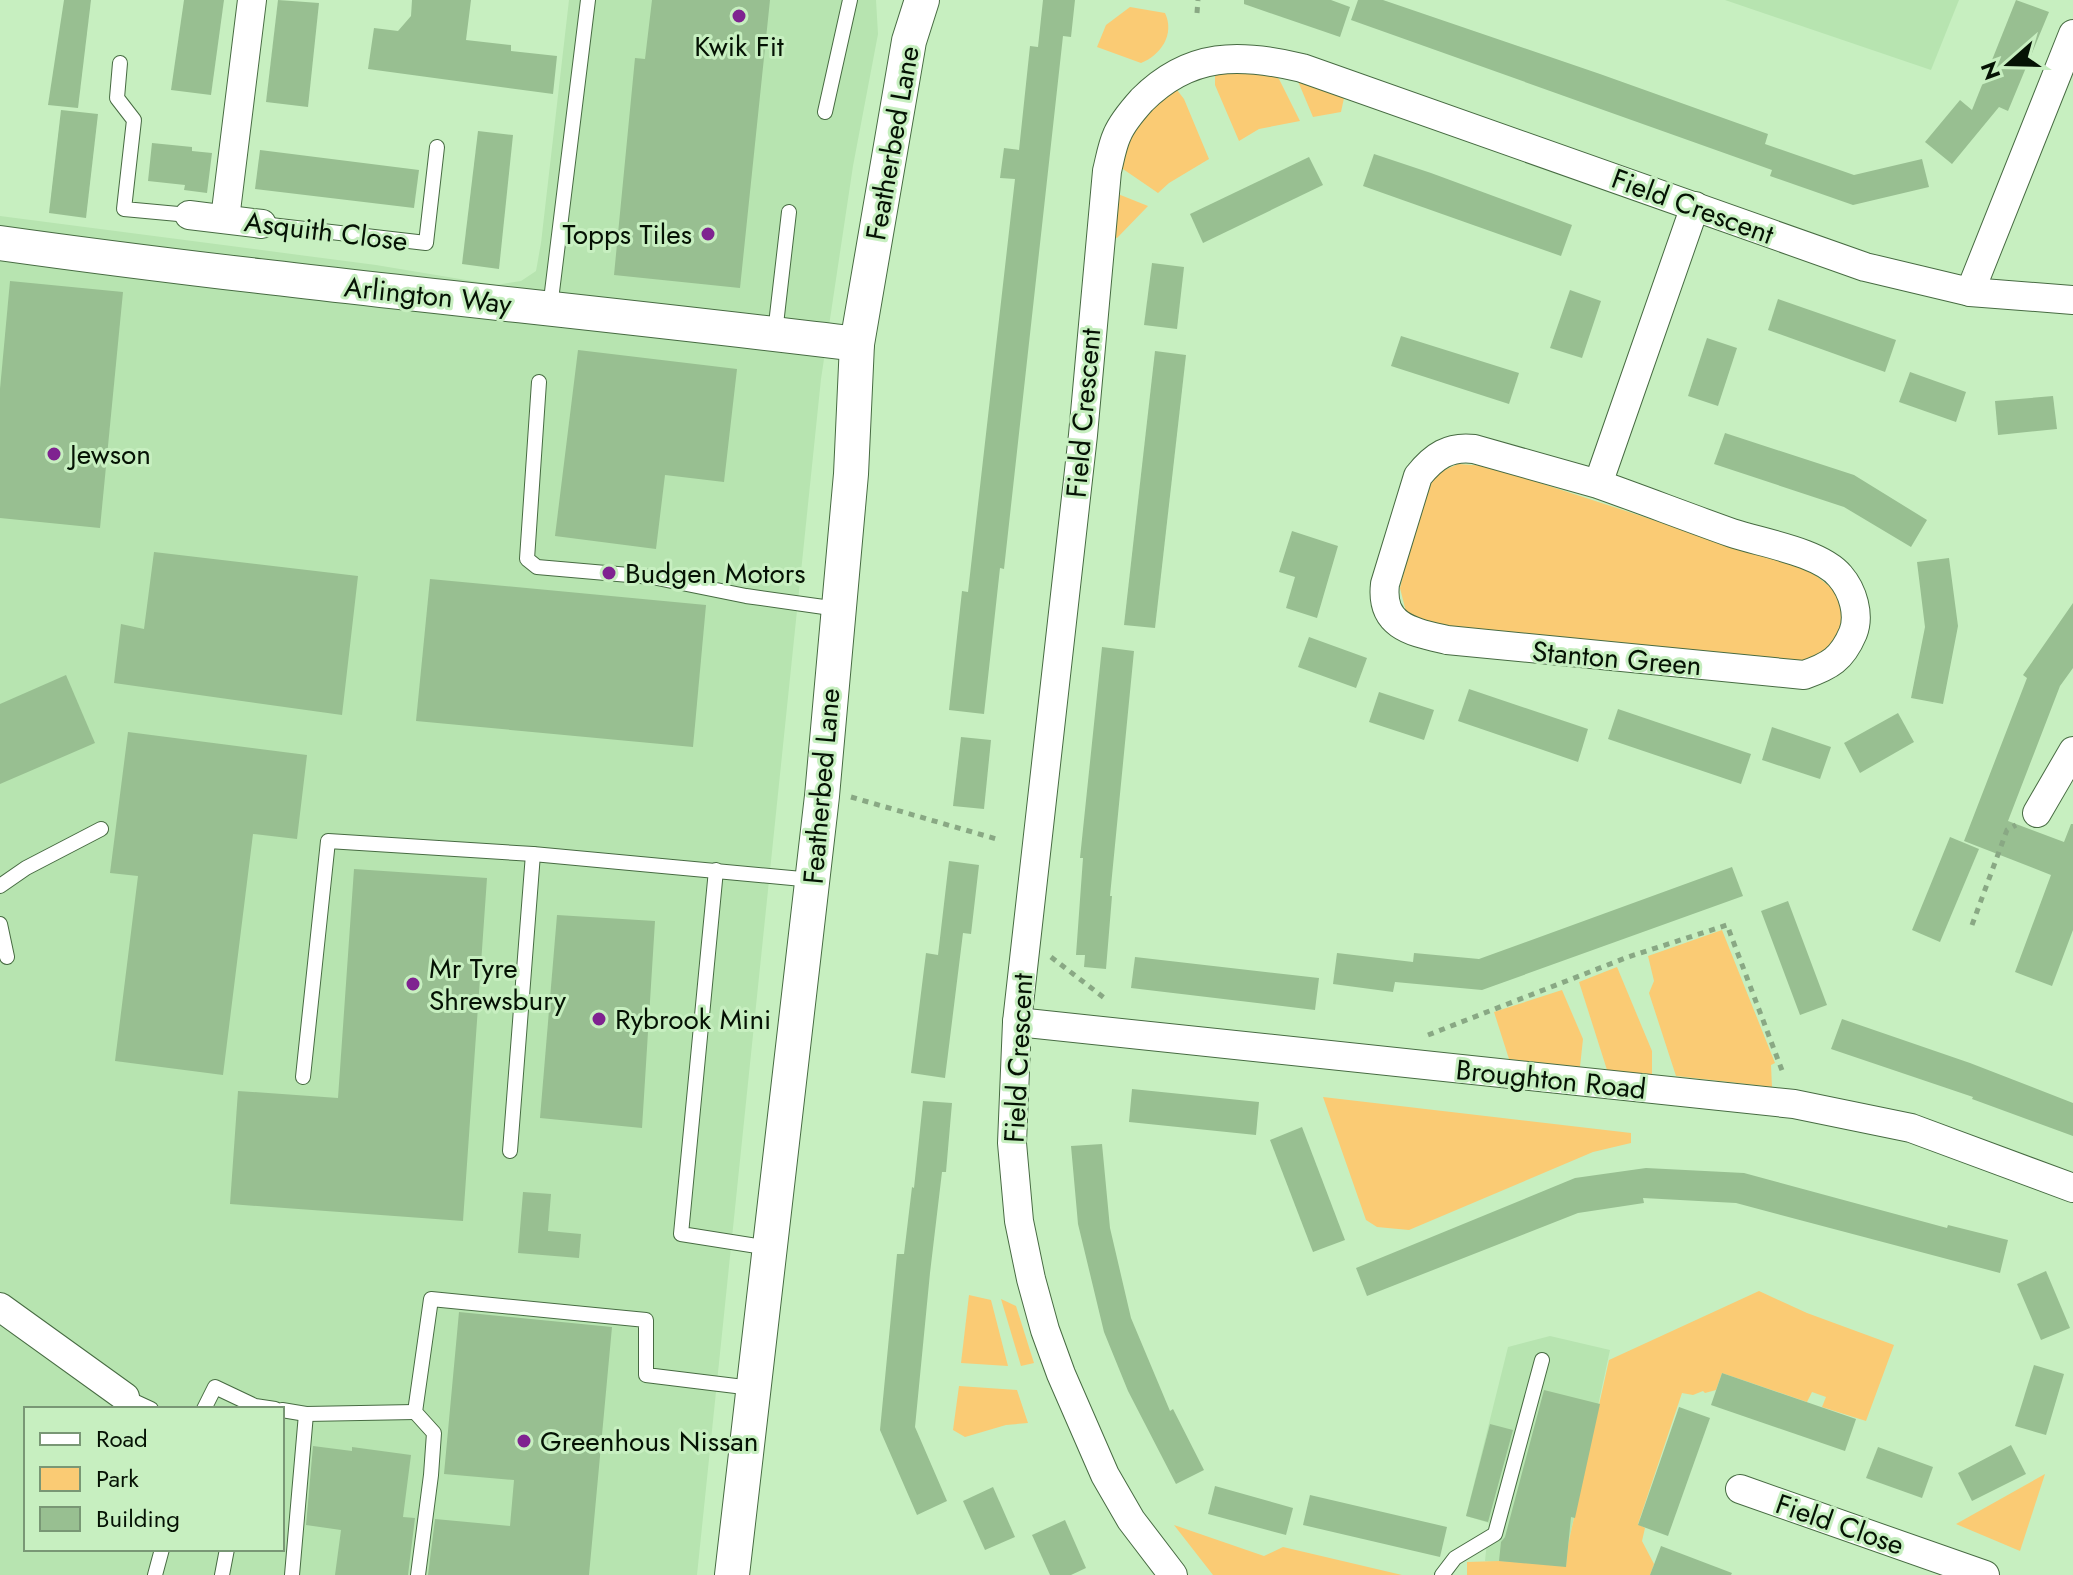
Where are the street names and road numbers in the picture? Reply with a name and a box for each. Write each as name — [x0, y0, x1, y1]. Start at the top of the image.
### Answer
street label: Featherbed Lane — [855, 43, 930, 243]
street label: Field Crescent — [1606, 158, 1780, 255]
street label: Asquith Close — [242, 201, 410, 262]
street label: Arlington Way — [342, 266, 514, 325]
street label: Field Crescent — [1056, 326, 1111, 499]
street label: Stanton Green — [1531, 631, 1703, 686]
street label: Featherbed Lane — [793, 686, 850, 886]
street label: Field Crescent — [994, 972, 1043, 1144]
street label: Broughton Road — [1454, 1049, 1648, 1110]
street label: Field Close — [1770, 1483, 1909, 1566]

